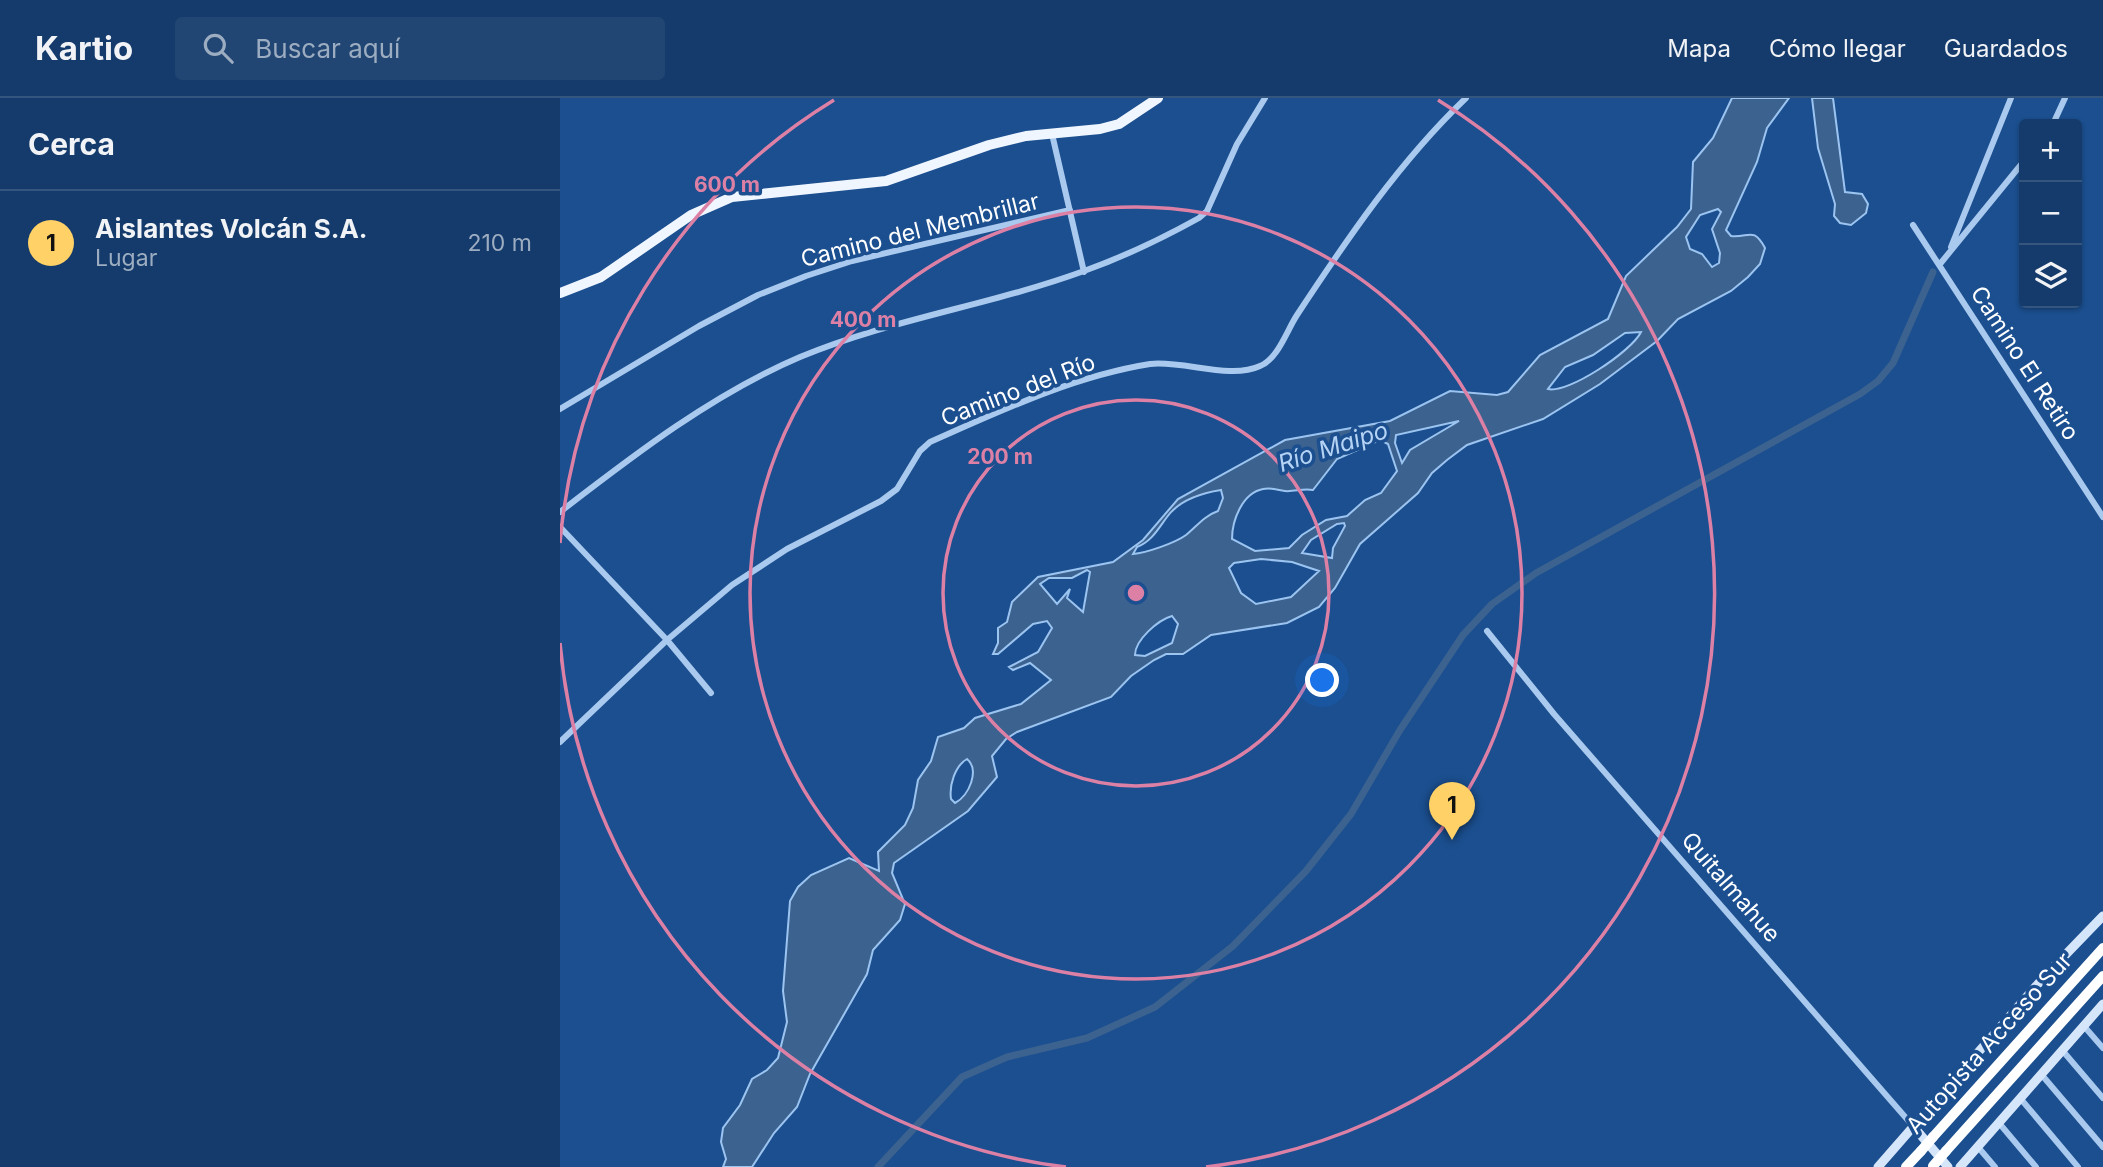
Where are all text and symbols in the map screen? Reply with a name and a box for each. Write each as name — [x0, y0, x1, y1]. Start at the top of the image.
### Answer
search box — [175, 17, 665, 80]
text: Kartio — [35, 28, 133, 68]
icon: search — [199, 29, 237, 67]
text: Buscar aquí — [255, 33, 400, 64]
text: Mapa — [1667, 34, 1731, 63]
text: Cómo llegar — [1769, 34, 1906, 63]
text: Guardados — [1944, 34, 2068, 63]
map controls — [2019, 119, 2082, 308]
button: + — [2019, 119, 2082, 182]
text: Cerca — [28, 126, 115, 162]
text: 600 m — [694, 172, 760, 197]
button: − — [2019, 182, 2082, 245]
street label: Camino del Membrillar — [798, 187, 1042, 273]
text: Aislantes Volcán S.A. — [95, 213, 368, 244]
text: 1 — [46, 229, 56, 257]
text: 210 m — [467, 229, 532, 257]
text: Lugar — [95, 244, 157, 272]
button: layers — [2019, 245, 2082, 308]
street label: Camino El Retiro — [1965, 281, 2085, 445]
text: 400 m — [830, 307, 896, 332]
street label: Camino del Río — [937, 348, 1099, 432]
water label: Río Maipo — [1274, 415, 1391, 478]
text: 200 m — [967, 444, 1033, 469]
centre of rings — [1124, 581, 1148, 605]
your location — [1305, 663, 1339, 697]
pin: 1 — [1429, 782, 1475, 840]
street label: Quitalmahue — [1676, 826, 1786, 948]
street label: Autopista Acceso Sur — [1900, 946, 2078, 1139]

